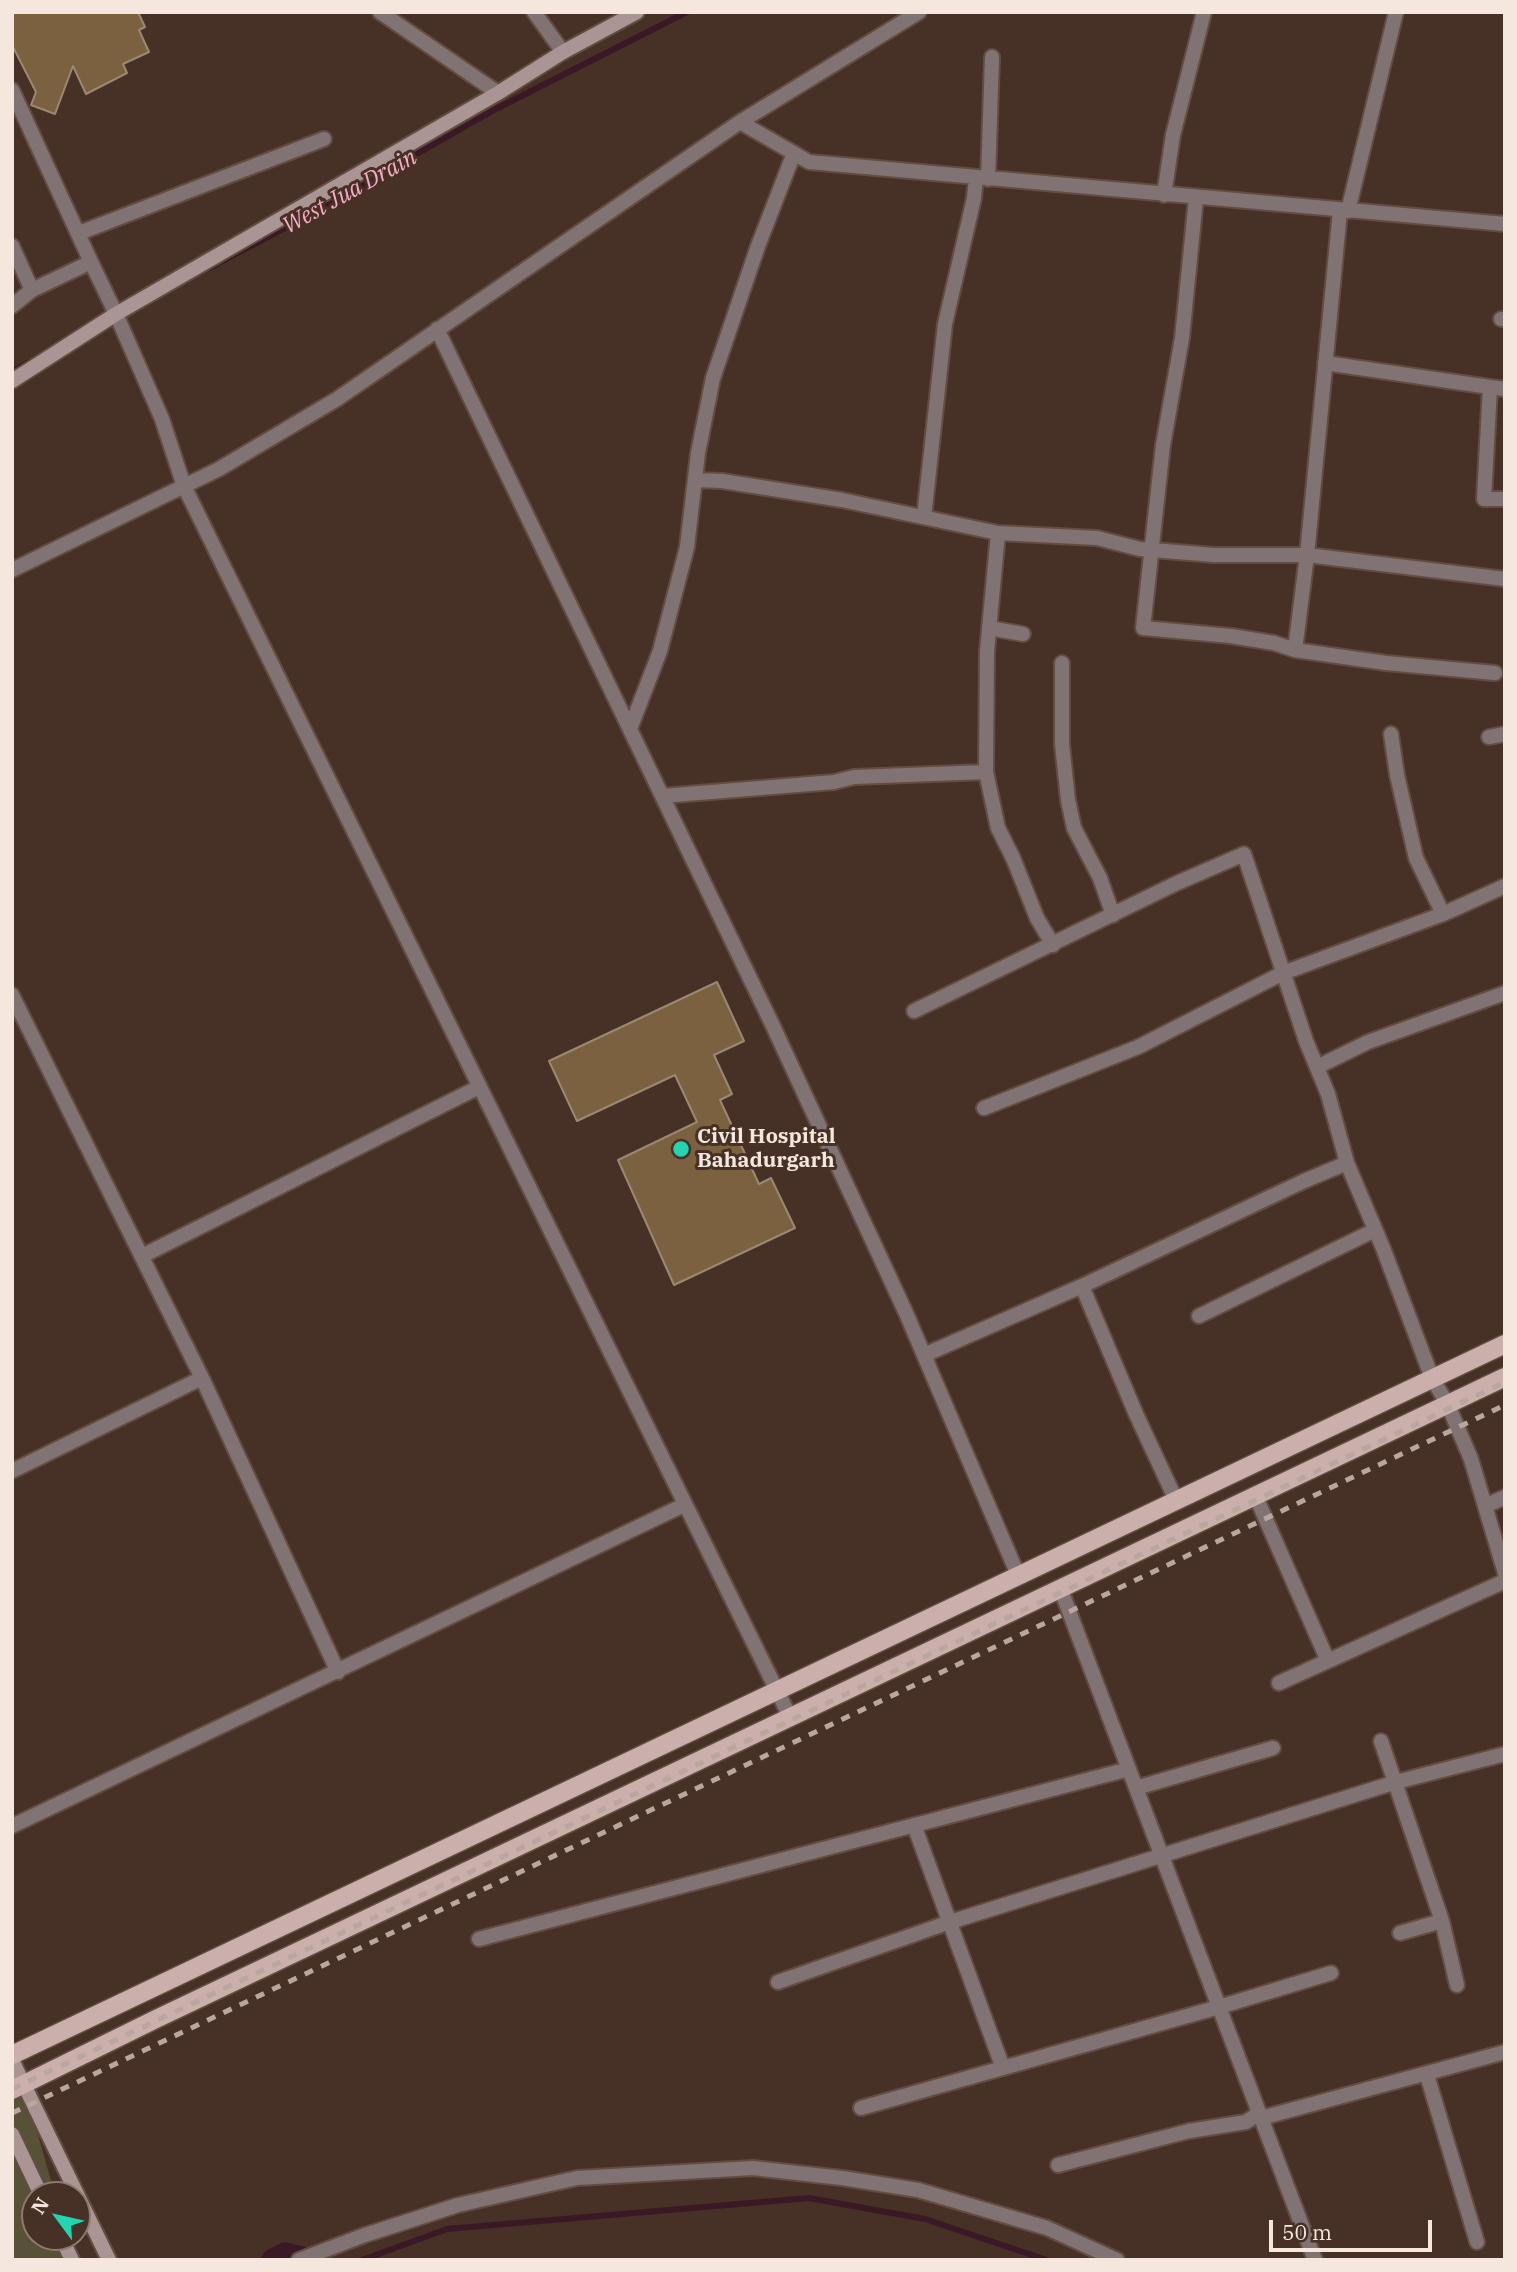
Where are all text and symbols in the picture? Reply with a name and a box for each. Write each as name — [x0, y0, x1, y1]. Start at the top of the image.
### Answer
water label: West Jua Drain — [278, 144, 422, 240]
place label: Civil Hospital Bahadurgarh — [697, 1124, 836, 1174]
marker: Civil Hospital Bahadurgarh — [671, 1139, 691, 1159]
north arrow — [21, 2181, 91, 2251]
text: N — [26, 2193, 54, 2218]
scale bar — [1272, 2206, 1435, 2250]
text: 50 m — [1282, 2218, 1332, 2246]

